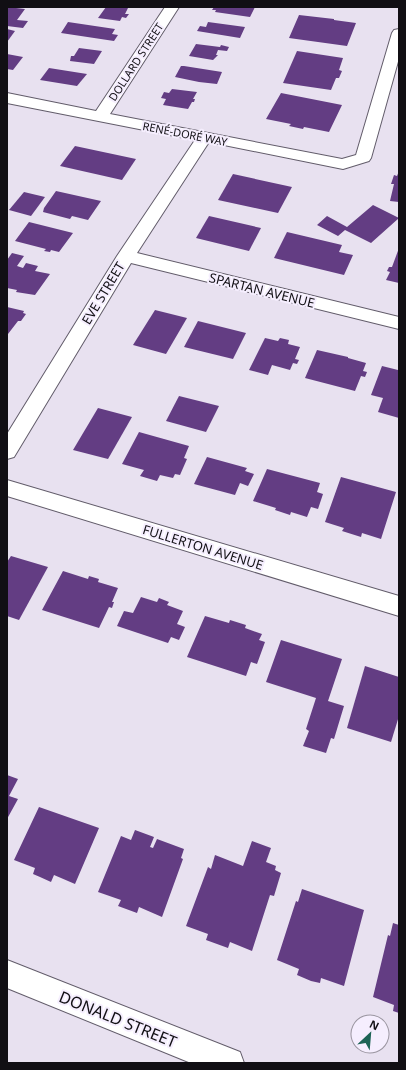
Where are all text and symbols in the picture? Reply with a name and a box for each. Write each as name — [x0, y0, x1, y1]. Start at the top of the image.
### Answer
street label: DOLLARD STREET — [105, 20, 166, 104]
street label: RENÉ-DORÉ WAY — [142, 118, 229, 149]
street label: EVE STREET — [77, 258, 129, 328]
street label: SPARTAN AVENUE — [207, 268, 317, 312]
street label: FULLERTON AVENUE — [141, 520, 265, 574]
street label: DONALD STREET — [56, 985, 180, 1053]
north arrow — [350, 1014, 390, 1054]
text: N — [367, 1016, 382, 1033]

